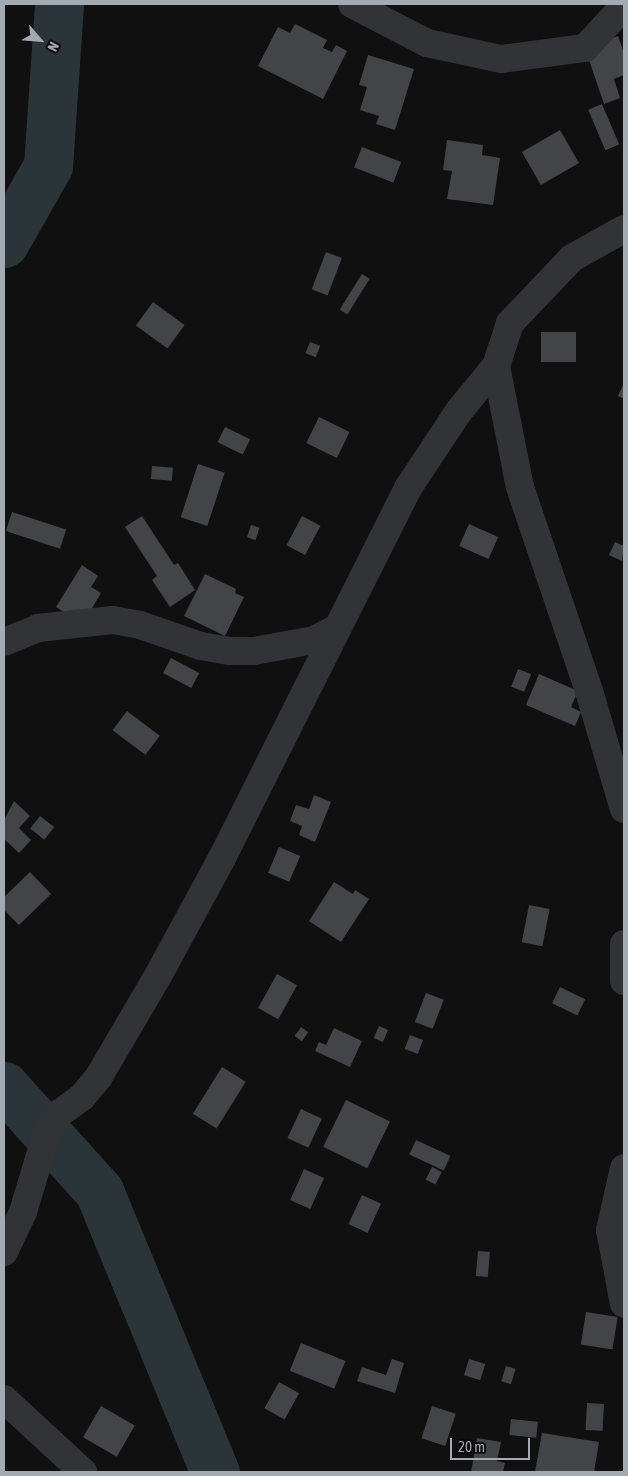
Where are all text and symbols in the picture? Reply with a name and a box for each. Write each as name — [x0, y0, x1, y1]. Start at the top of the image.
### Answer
north arrow — [15, 15, 65, 65]
text: N — [44, 39, 62, 54]
scale bar — [453, 1428, 533, 1460]
text: 20 m — [458, 1438, 485, 1455]

